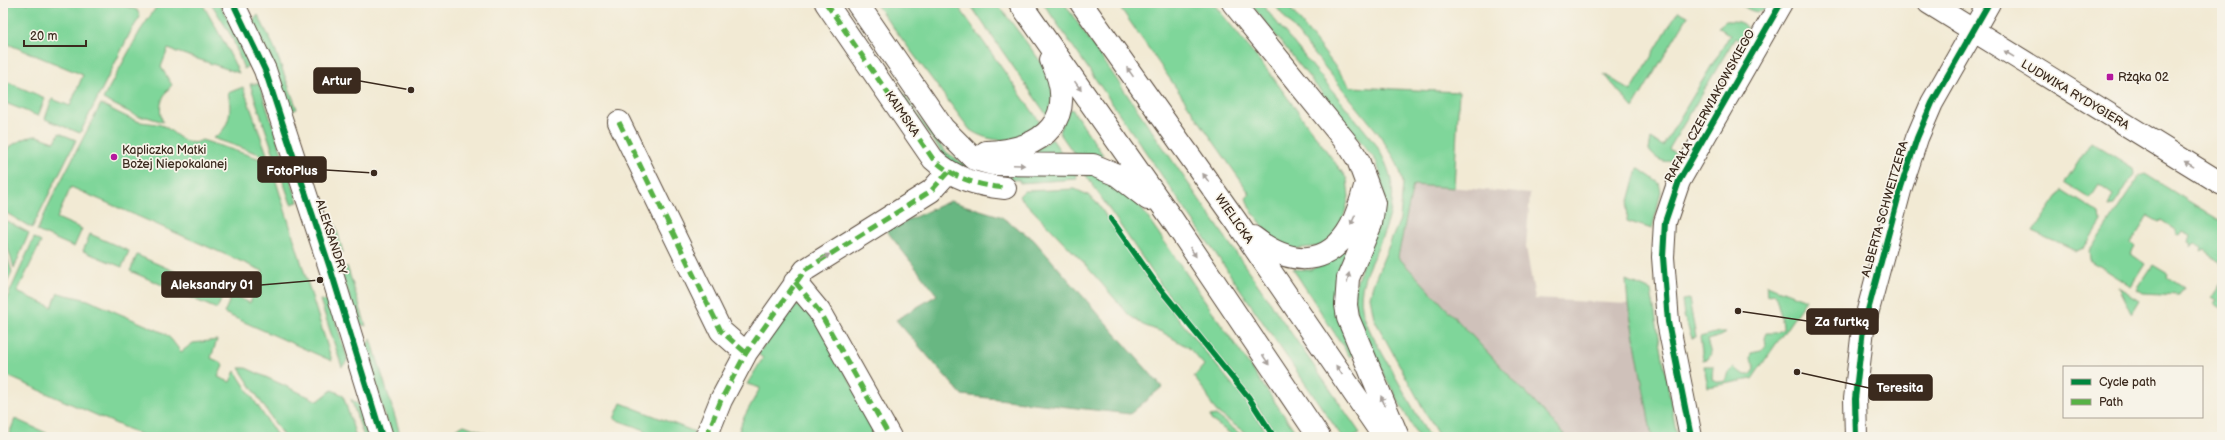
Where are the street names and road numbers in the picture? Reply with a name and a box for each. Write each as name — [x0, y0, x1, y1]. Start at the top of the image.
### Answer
street label: RAFAŁA CZERWIAKOWSKIEGO — [1662, 27, 1758, 185]
street label: LUDWIKA RYDYGIERA — [2018, 57, 2132, 134]
street label: KAIMSKA — [881, 88, 923, 140]
street label: ALBERTA SCHWEITZERA — [1858, 139, 1912, 279]
street label: WIELICKA — [1212, 191, 1257, 247]
street label: ALEKSANDRY — [312, 198, 350, 277]

